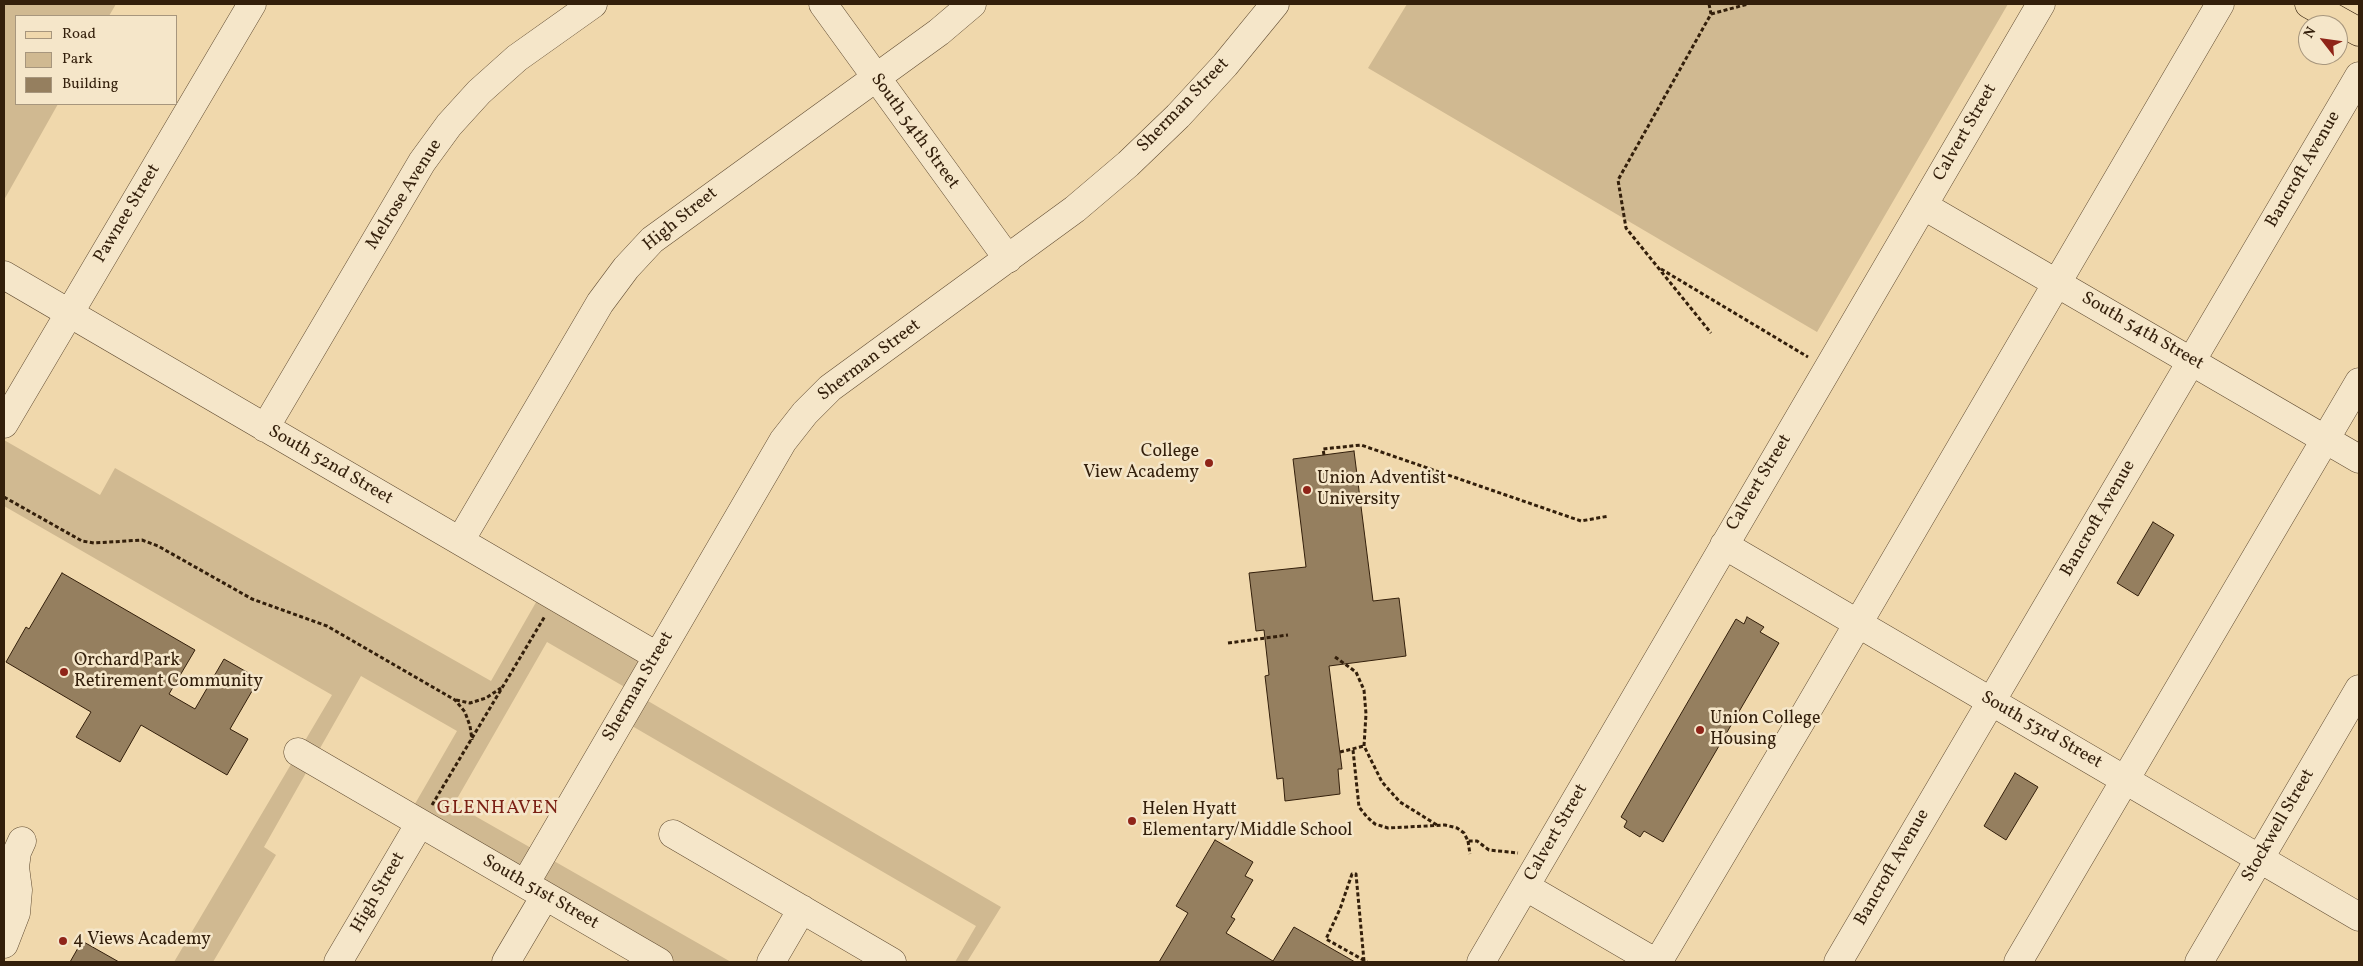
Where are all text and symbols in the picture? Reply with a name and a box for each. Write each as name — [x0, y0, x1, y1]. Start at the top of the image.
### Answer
legend — [15, 15, 178, 105]
north arrow — [2298, 15, 2348, 65]
text: Road — [62, 24, 96, 45]
text: N — [2300, 24, 2321, 42]
text: Park — [62, 49, 93, 70]
street label: Sherman Street — [1133, 54, 1235, 158]
street label: South 54th Street — [865, 70, 963, 194]
text: Building — [62, 74, 118, 95]
street label: Calvert Street — [1929, 81, 2003, 185]
street label: Bancroft Avenue — [2262, 108, 2346, 232]
street label: Melrose Avenue — [362, 136, 448, 254]
street label: Pawnee Street — [90, 161, 166, 267]
street label: High Street — [639, 183, 723, 257]
street label: South 54th Street — [2077, 288, 2207, 376]
street label: Sherman Street — [814, 315, 926, 407]
street label: South 52nd Street — [264, 422, 396, 510]
street label: Calvert Street — [1723, 431, 1797, 535]
place label: College View Academy — [1083, 442, 1199, 484]
marker: College View Academy — [1203, 457, 1215, 469]
street label: Bancroft Avenue — [2057, 457, 2141, 581]
place label: Union Adventist University — [1317, 469, 1446, 512]
marker: Union Adventist University — [1301, 484, 1313, 496]
street label: Sherman Street — [599, 628, 679, 746]
place label: Orchard Park Retirement Community — [74, 651, 263, 694]
marker: Orchard Park Retirement Community — [58, 666, 70, 678]
street label: South 53rd Street — [1976, 687, 2106, 775]
place label: Union College Housing — [1710, 709, 1820, 752]
marker: Union College Housing — [1694, 724, 1706, 736]
street label: Stockwell Street — [2238, 766, 2320, 886]
street label: Calvert Street — [1520, 781, 1594, 885]
district label: GLENHAVEN — [436, 799, 560, 821]
place label: Helen Hyatt Elementary/Middle School — [1142, 800, 1352, 842]
street label: Bancroft Avenue — [1851, 806, 1935, 930]
marker: Helen Hyatt Elementary/Middle School — [1126, 815, 1138, 827]
street label: High Street — [347, 849, 411, 937]
street label: South 51st Street — [478, 851, 602, 935]
place label: 4 Views Academy — [73, 930, 211, 952]
marker: 4 Views Academy — [57, 935, 69, 947]

